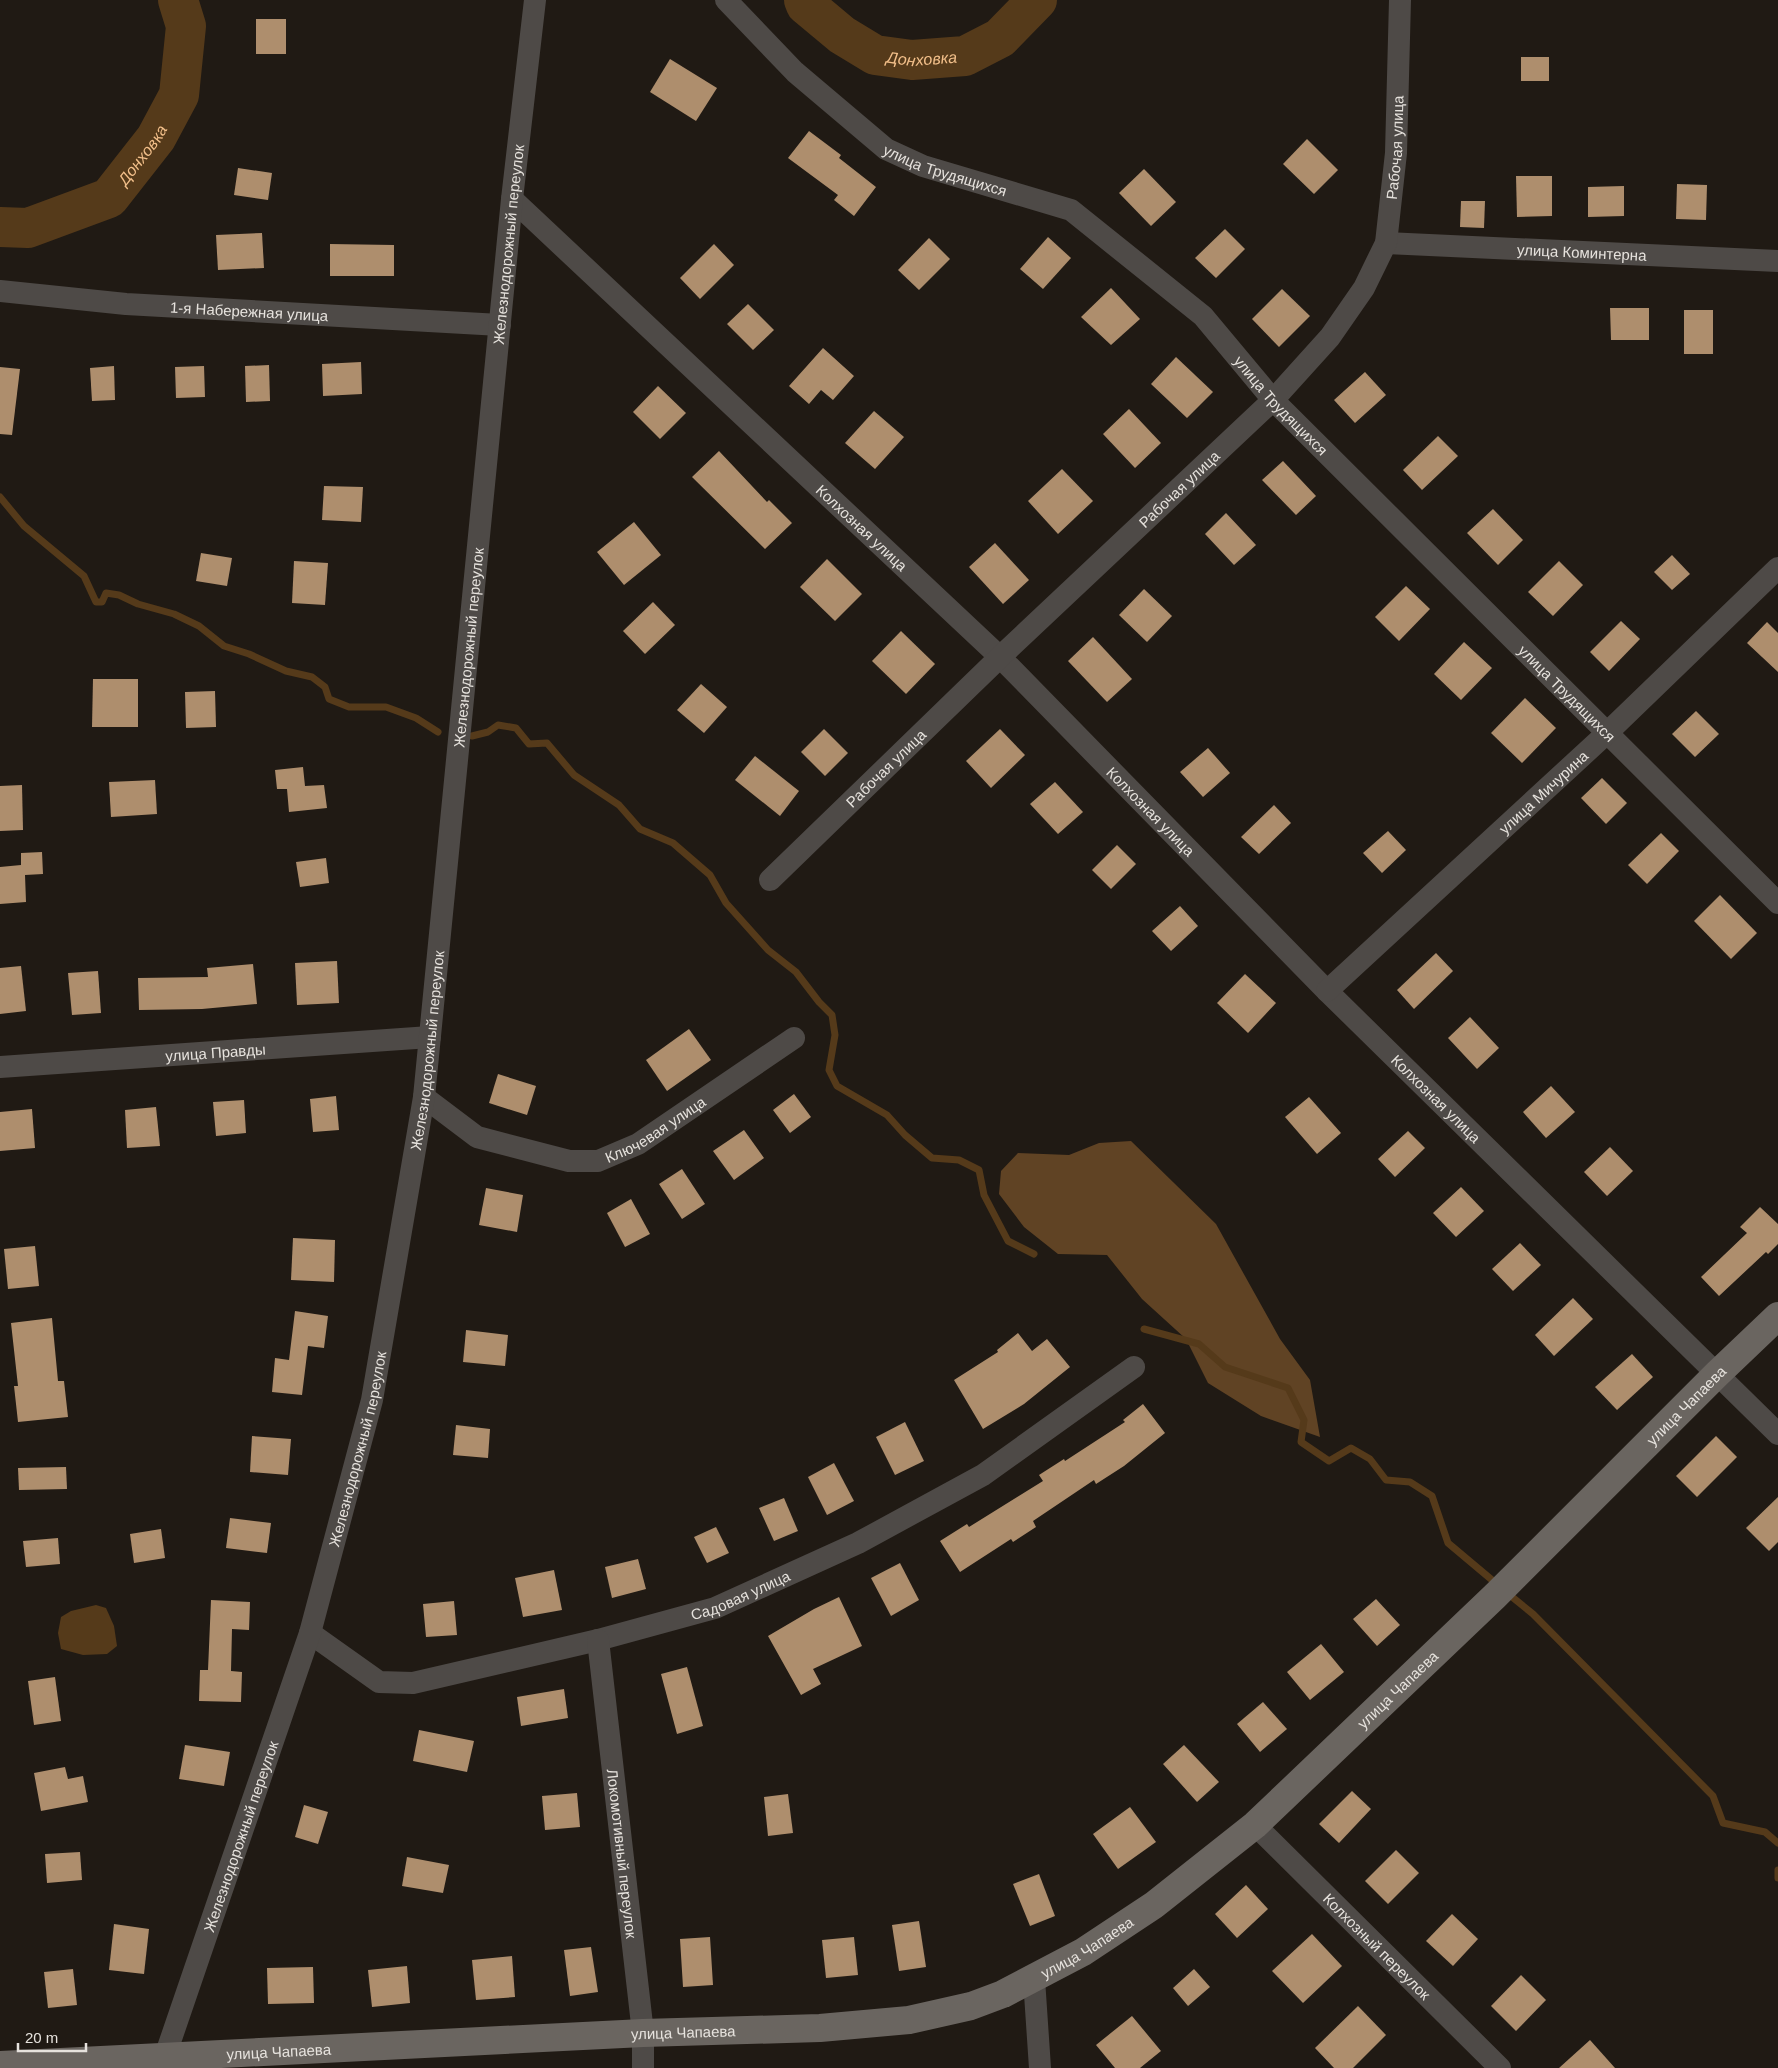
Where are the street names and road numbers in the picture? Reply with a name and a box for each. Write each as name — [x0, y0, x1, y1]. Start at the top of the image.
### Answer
street label: Рабочая улица — [1382, 95, 1406, 200]
street label: улица Трудящихся — [881, 141, 1009, 199]
street label: Железнодорожный переулок — [489, 143, 527, 345]
street label: улица Коминтерна — [1517, 241, 1648, 263]
street label: 1-я Набережная улица — [170, 298, 329, 324]
street label: улица Трудящихся — [1231, 352, 1331, 458]
street label: Рабочая улица — [1135, 446, 1223, 531]
street label: Колхозная улица — [813, 481, 911, 575]
street label: Железнодорожный переулок — [450, 546, 486, 748]
street label: улица Трудящихся — [1515, 641, 1619, 745]
street label: Рабочая улица — [842, 725, 929, 810]
street label: улица Мичурина — [1495, 746, 1592, 837]
street label: Колхозная улица — [1104, 763, 1199, 860]
street label: Железнодорожный переулок — [407, 949, 447, 1151]
street label: улица Правды — [165, 1040, 266, 1064]
street label: Колхозная улица — [1388, 1051, 1485, 1146]
street label: Ключевая улица — [602, 1092, 709, 1166]
street label: Железнодорожный переулок — [325, 1349, 389, 1548]
street label: улица Чапаева — [1643, 1362, 1729, 1448]
street label: Садовая улица — [689, 1566, 793, 1623]
street label: улица Чапаева — [1354, 1646, 1442, 1732]
street label: Железнодорожный переулок — [200, 1738, 281, 1934]
street label: Локомотивный переулок — [604, 1768, 641, 1940]
street label: Колхозный переулок — [1320, 1890, 1434, 2003]
street label: улица Чапаева — [1038, 1913, 1137, 1981]
street label: улица Чапаева — [630, 2022, 736, 2042]
street label: улица Чапаева — [226, 2040, 332, 2062]

